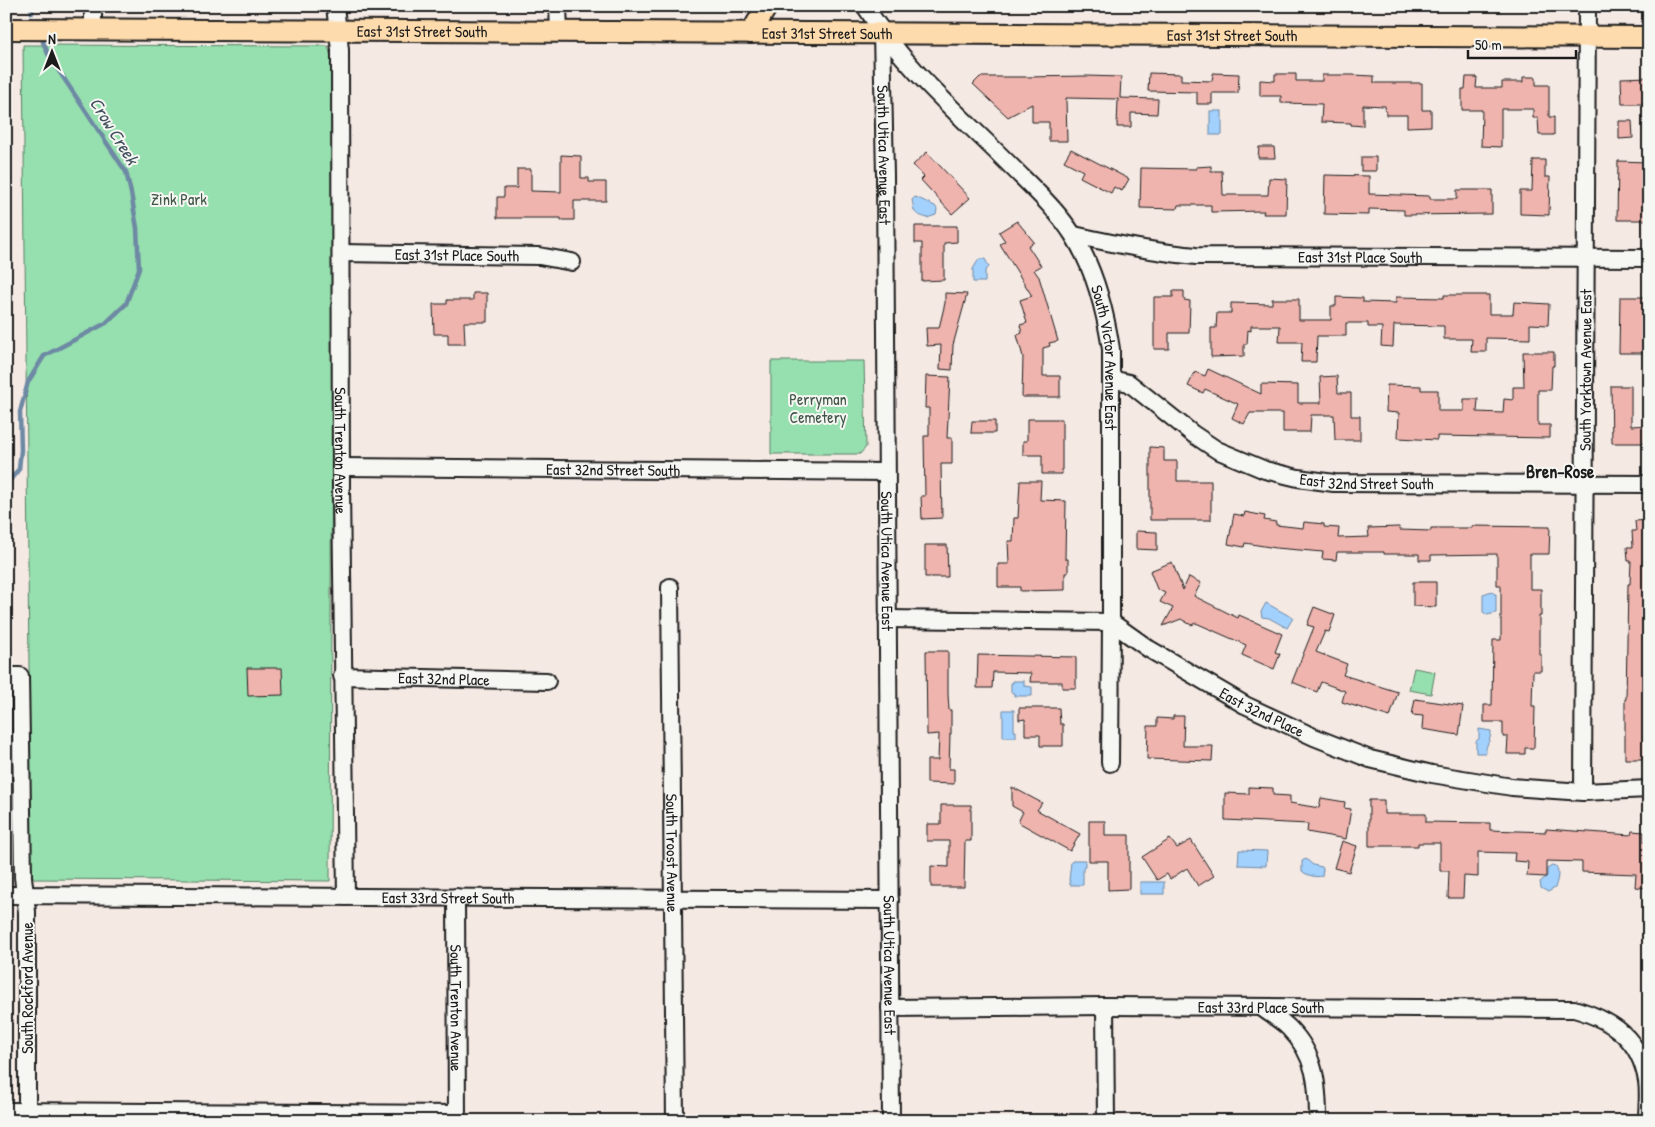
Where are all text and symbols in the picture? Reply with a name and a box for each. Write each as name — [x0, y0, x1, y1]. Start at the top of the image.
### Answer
street label: East 31st Street South — [357, 20, 488, 42]
street label: East 31st Street South — [762, 22, 893, 44]
street label: East 31st Street South — [1167, 24, 1298, 46]
north arrow — [28, 28, 78, 78]
scale bar — [1468, 28, 1575, 60]
text: N — [48, 29, 56, 48]
text: 50 m — [1475, 34, 1502, 55]
street label: South Utica Avenue East — [872, 85, 896, 225]
water label: Crow Creek — [84, 92, 146, 171]
park label: Zink Park — [151, 188, 207, 210]
street label: East 31st Place South — [395, 243, 519, 267]
street label: East 31st Place South — [1298, 245, 1422, 268]
street label: South Victor Avenue East — [1086, 282, 1122, 430]
street label: South Yorktown Avenue East — [1574, 288, 1597, 451]
street label: South Trenton Avenue — [330, 387, 352, 515]
park label: Perryman Cemetery — [789, 388, 847, 428]
street label: East 32nd Street South — [546, 458, 680, 481]
district label: Bren-Rose — [1526, 459, 1595, 484]
street label: East 32nd Street South — [1298, 467, 1434, 494]
street label: South Utica Avenue East — [876, 491, 899, 631]
street label: East 32nd Place — [398, 666, 491, 691]
street label: East 32nd Place — [1216, 682, 1308, 742]
street label: South Troost Avenue — [661, 794, 684, 913]
street label: East 33rd Street South — [382, 886, 515, 909]
street label: South Utica Avenue East — [879, 895, 901, 1035]
street label: South Rockford Avenue — [16, 922, 38, 1054]
street label: South Trenton Avenue — [445, 944, 468, 1072]
street label: East 33rd Place South — [1198, 996, 1324, 1018]

